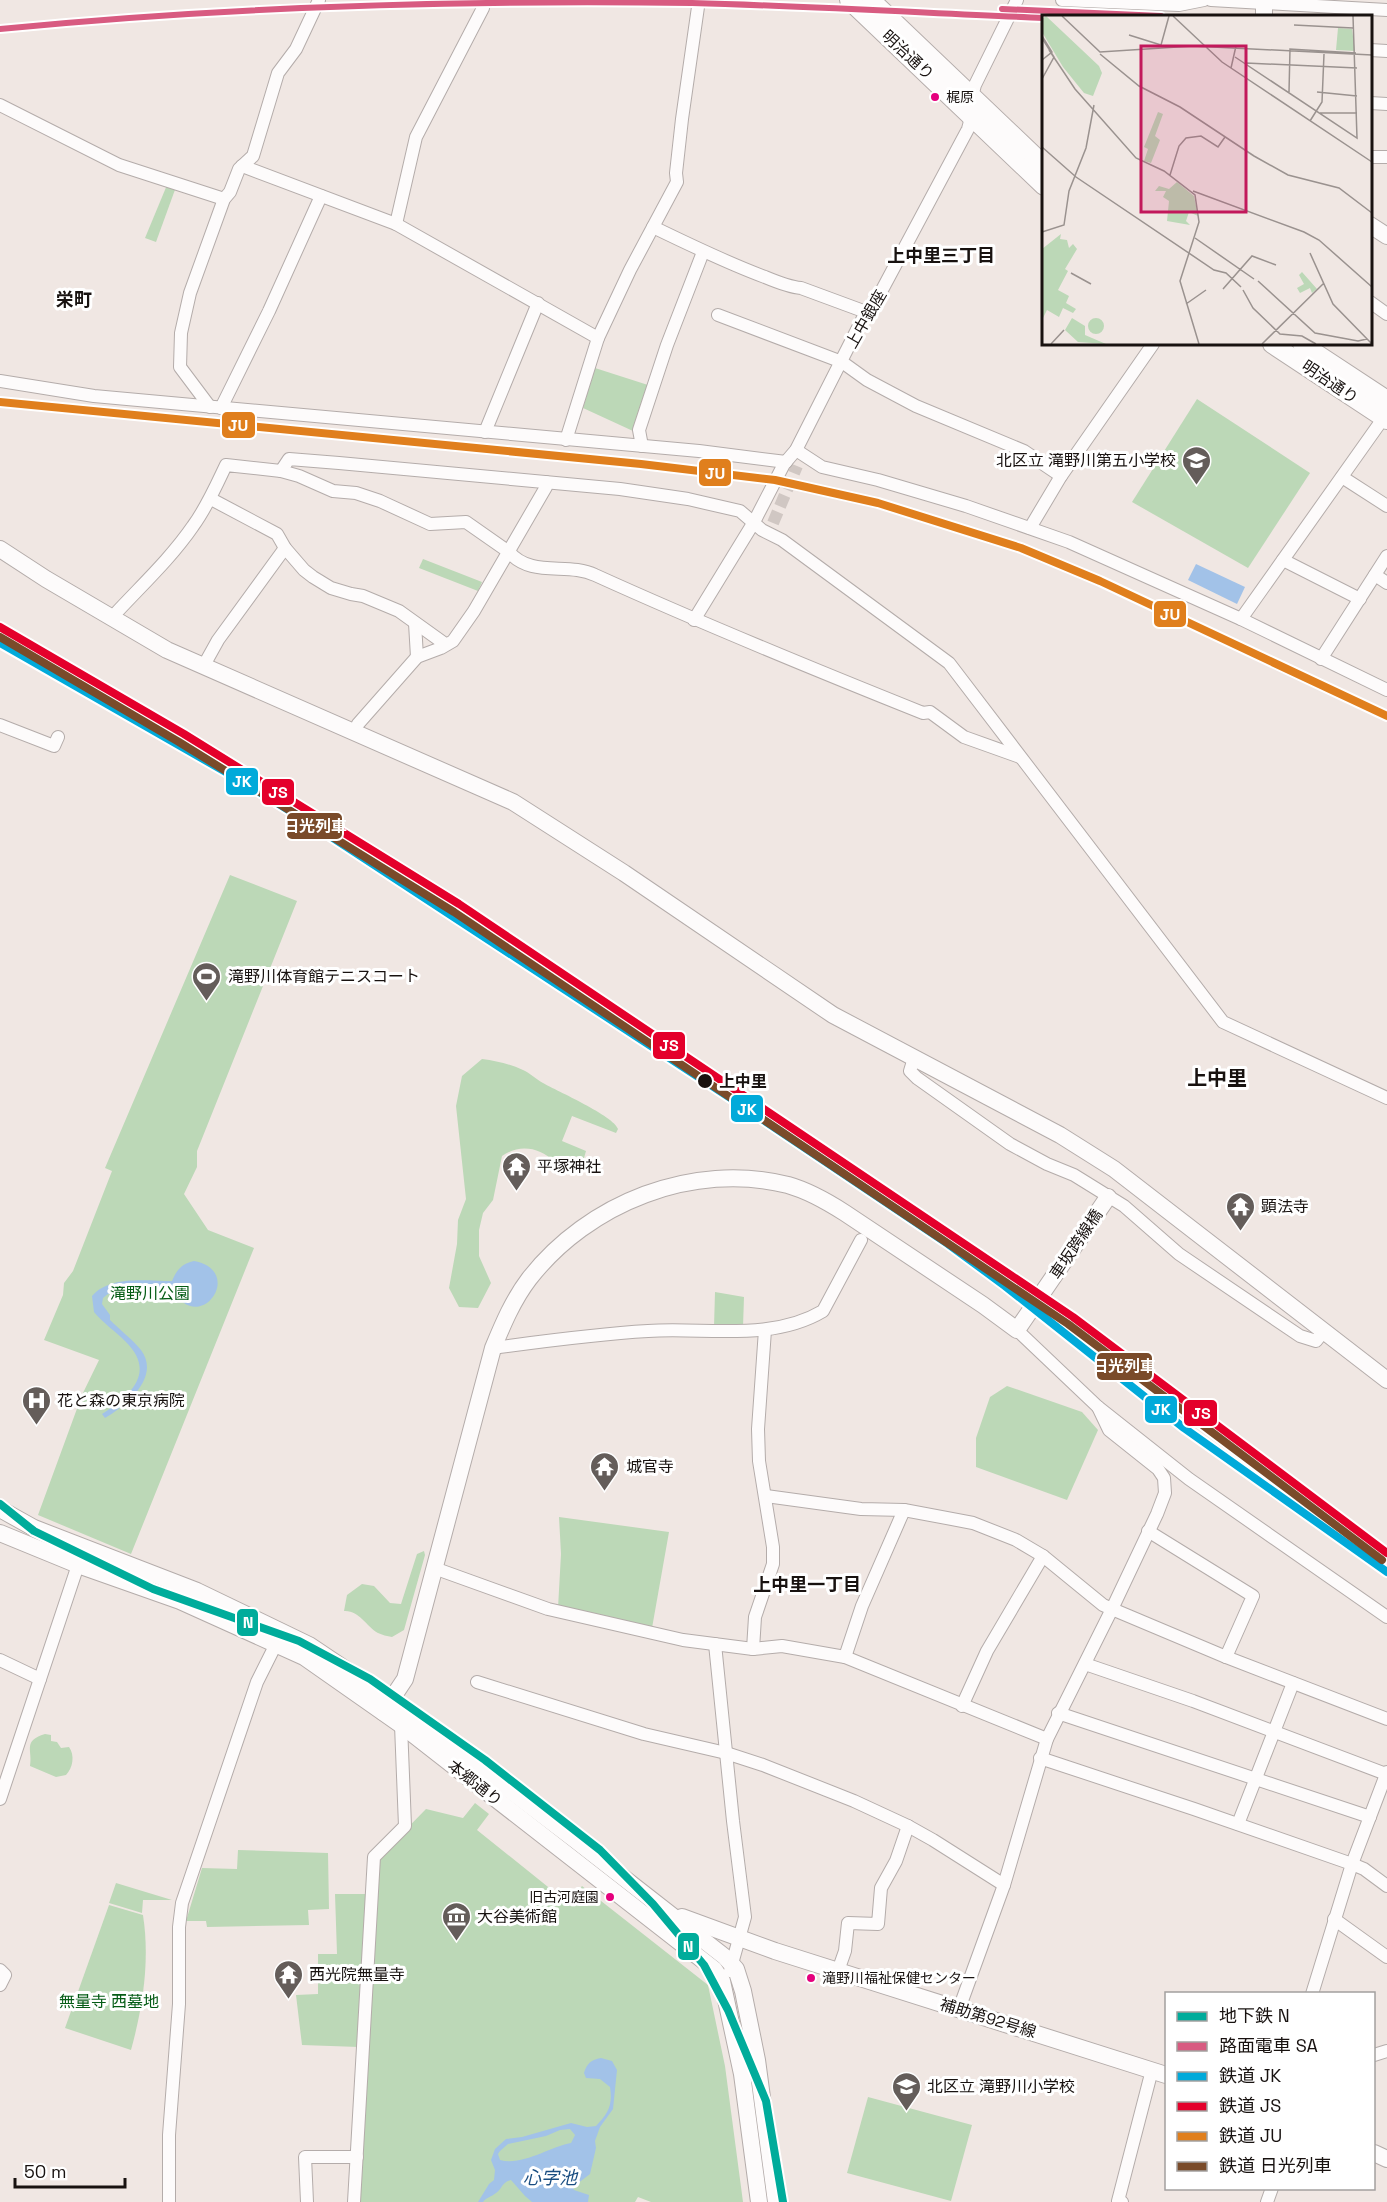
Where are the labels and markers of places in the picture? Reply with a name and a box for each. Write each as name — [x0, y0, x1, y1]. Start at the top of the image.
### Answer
place label: 梶原 — [946, 88, 974, 106]
marker: 梶原 — [929, 91, 941, 103]
school or university icon: 北区立 滝野川第五小学校 — [1181, 444, 1213, 486]
place label: 北区立 滝野川第五小学校 — [996, 450, 1176, 471]
sports icon: 滝野川体育館テニスコート — [191, 960, 223, 1002]
place label: 滝野川体育館テニスコート — [228, 966, 420, 987]
place label: 上中里 — [719, 1071, 767, 1092]
marker: 上中里 — [696, 1072, 714, 1090]
temple icon: 平塚神社 — [500, 1150, 532, 1192]
place label: 平塚神社 — [537, 1156, 601, 1177]
temple icon: 顕法寺 — [1224, 1190, 1256, 1232]
place label: 顕法寺 — [1261, 1196, 1309, 1217]
hospital icon: 花と森の東京病院 — [20, 1384, 52, 1426]
place label: 花と森の東京病院 — [57, 1390, 185, 1411]
temple icon: 城官寺 — [589, 1450, 621, 1492]
place label: 城官寺 — [626, 1456, 674, 1477]
place label: 旧古河庭園 — [529, 1888, 599, 1906]
marker: 旧古河庭園 — [604, 1891, 616, 1903]
museum icon: 大谷美術館 — [440, 1900, 472, 1942]
place label: 大谷美術館 — [477, 1906, 557, 1927]
temple icon: 西光院無量寺 — [272, 1958, 304, 2000]
place label: 西光院無量寺 — [309, 1964, 405, 1985]
place label: 滝野川福祉保健センター — [822, 1969, 976, 1987]
marker: 滝野川福祉保健センター — [805, 1972, 817, 1984]
school or university icon: 北区立 滝野川小学校 — [890, 2070, 922, 2112]
place label: 北区立 滝野川小学校 — [927, 2076, 1075, 2097]

